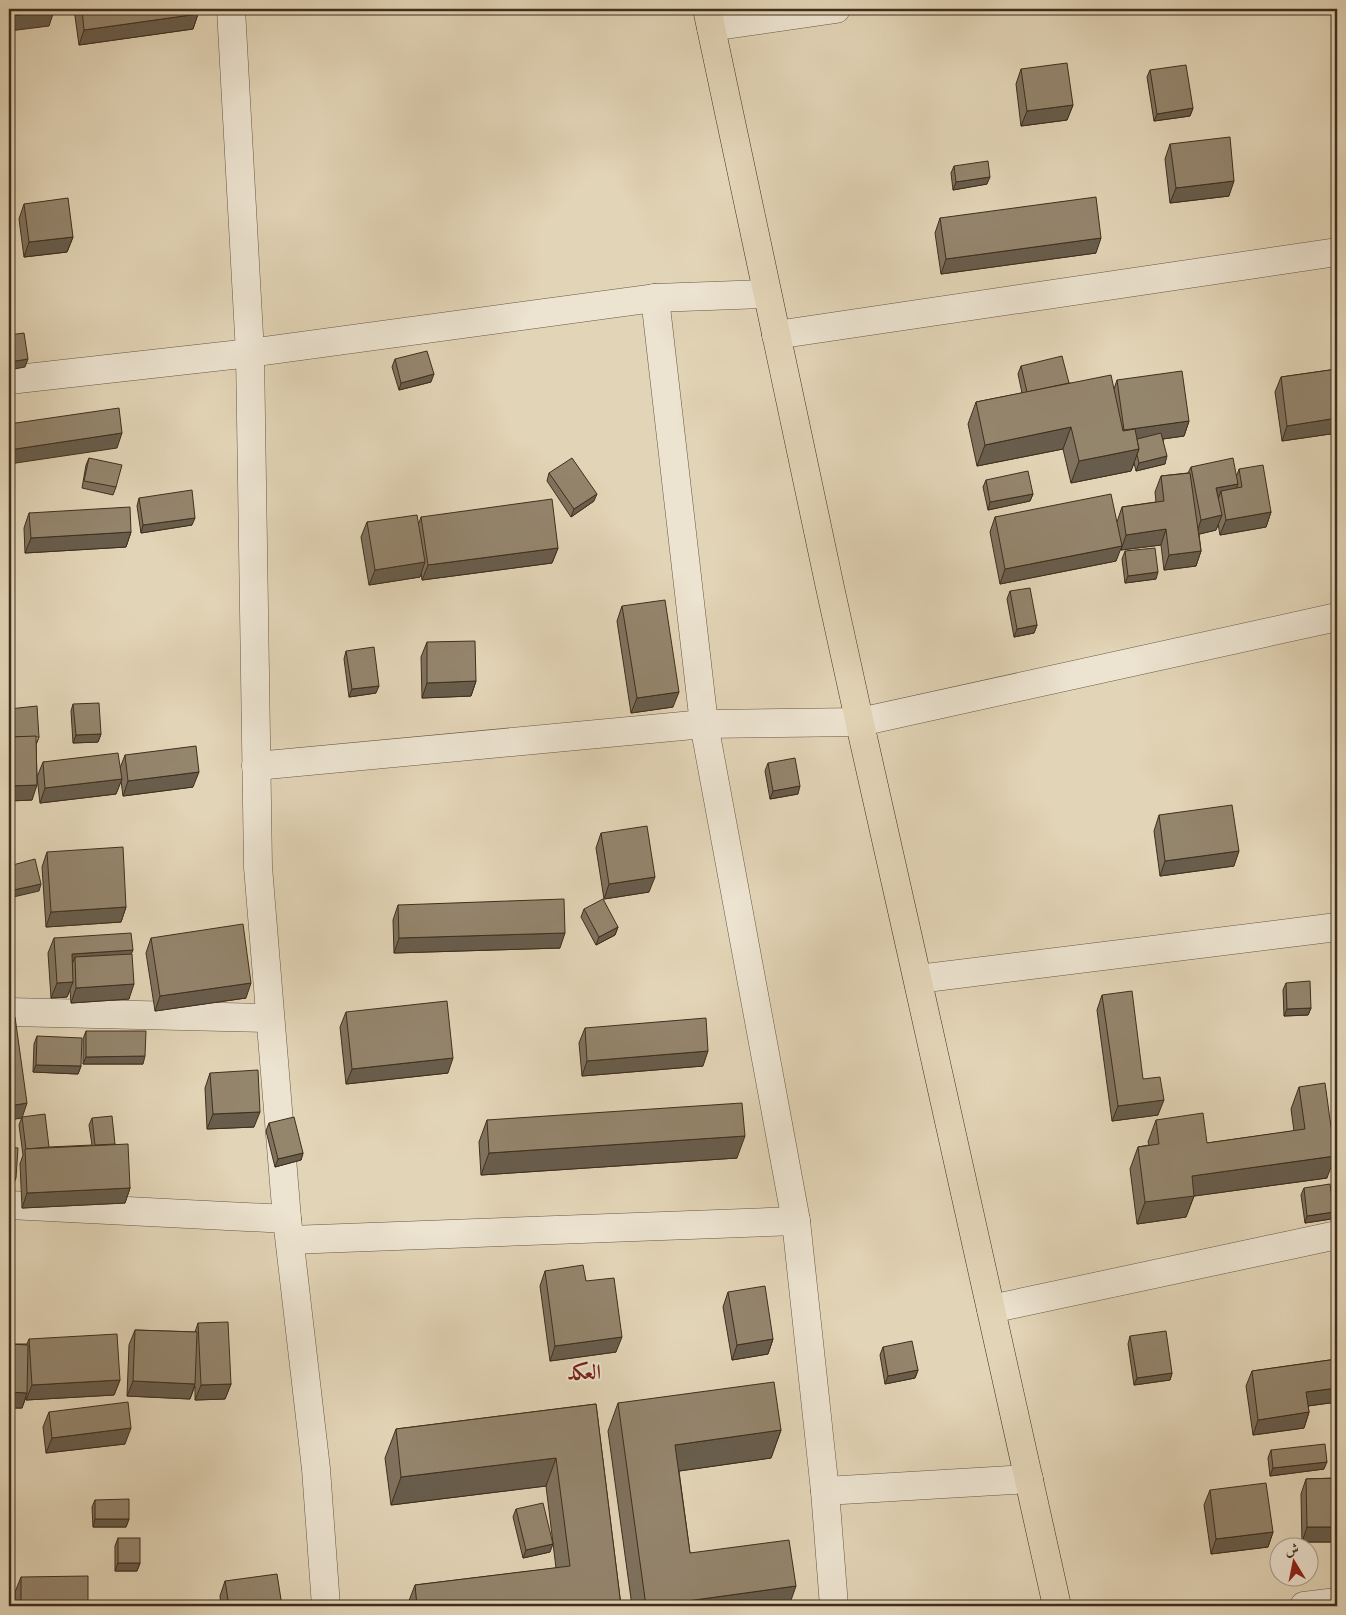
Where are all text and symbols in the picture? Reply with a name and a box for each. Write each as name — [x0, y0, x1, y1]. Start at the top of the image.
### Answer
district label: العكد — [567, 1360, 601, 1386]
north arrow — [1268, 1538, 1318, 1588]
text: ش — [1284, 1540, 1300, 1560]

